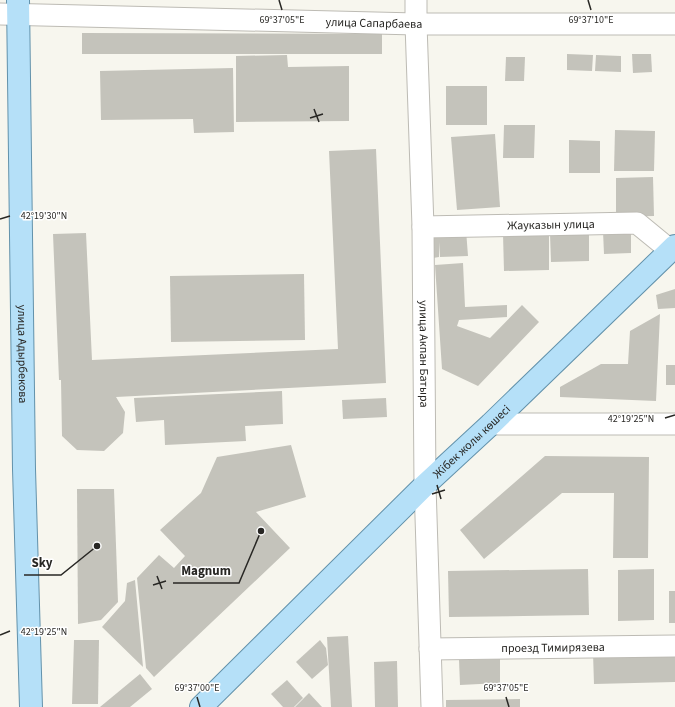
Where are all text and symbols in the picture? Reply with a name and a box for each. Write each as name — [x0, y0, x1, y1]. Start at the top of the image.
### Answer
text: 69°37'05"E — [259, 13, 305, 27]
street label: улица Сапарбаева — [325, 13, 422, 33]
text: 69°37'10"E — [568, 13, 614, 27]
text: 42°19'30"N — [21, 209, 67, 223]
street label: Жауказын улица — [507, 215, 595, 234]
street label: улица Акпан Батыра — [415, 300, 433, 408]
street label: улица Адырбекова — [13, 304, 32, 403]
street label: Жібек жолы көшесі — [429, 401, 514, 482]
text: 42°19'25"N — [608, 412, 654, 426]
callout: Sky — [24, 550, 61, 575]
text: Sky — [31, 554, 53, 572]
callout: Magnum — [173, 558, 239, 583]
text: Magnum — [181, 562, 231, 580]
text: 42°19'25"N — [21, 625, 67, 639]
street label: проезд Тимирязева — [501, 638, 605, 657]
text: 69°37'00"E — [174, 681, 220, 695]
text: 69°37'05"E — [483, 681, 529, 695]

